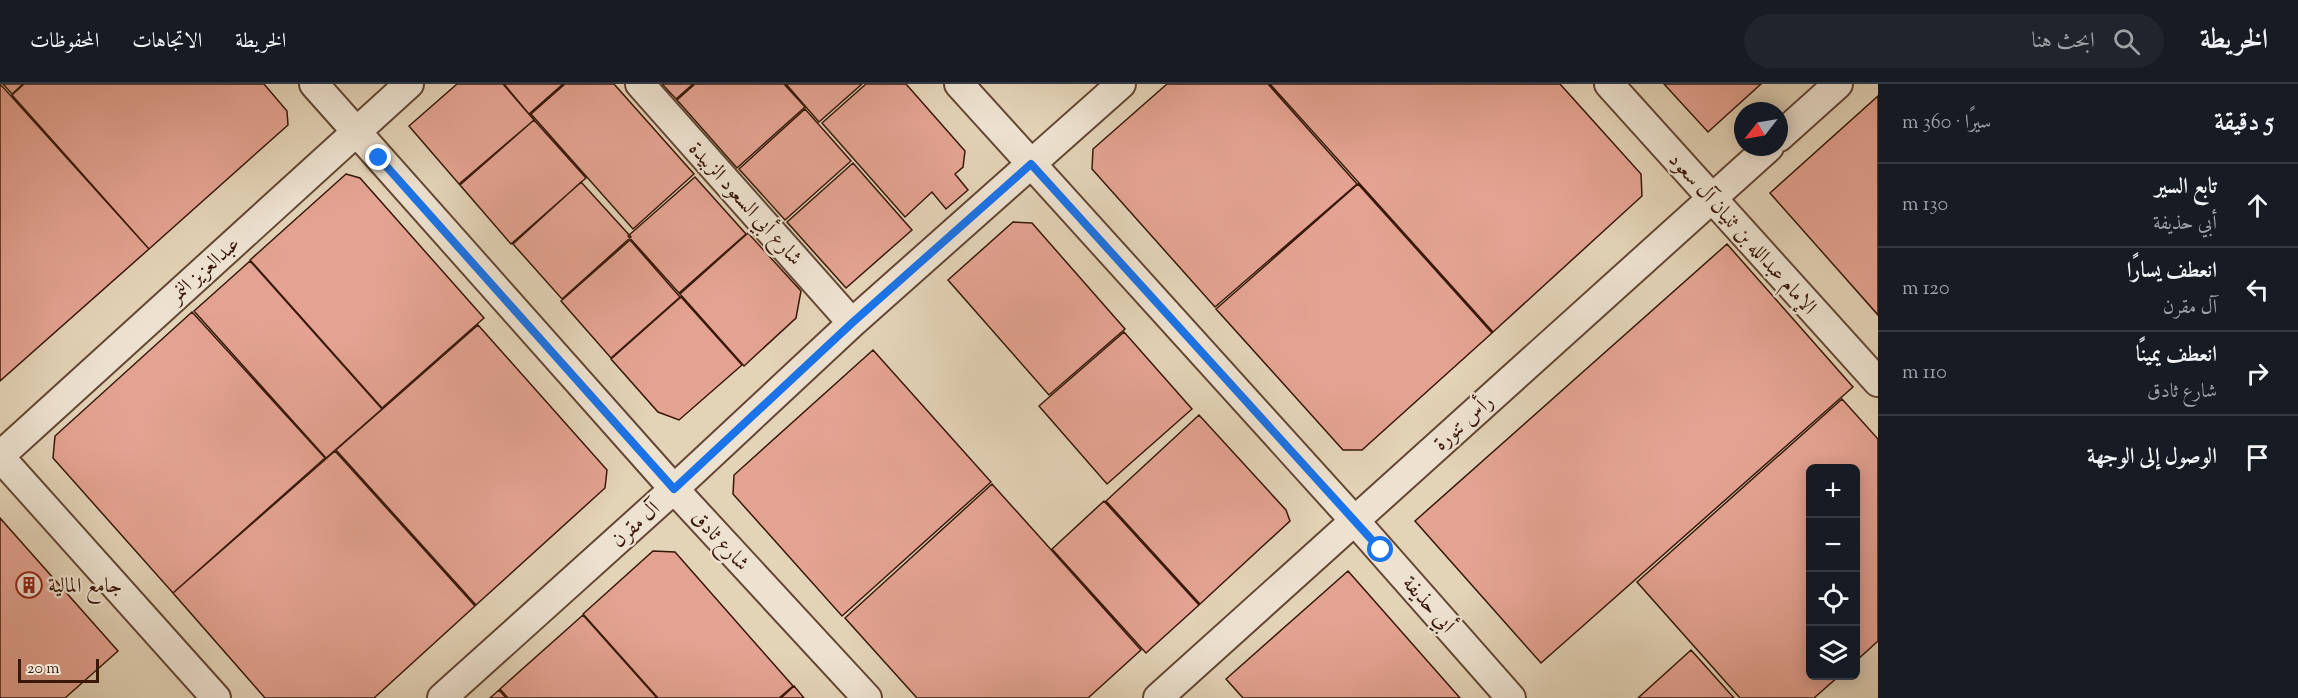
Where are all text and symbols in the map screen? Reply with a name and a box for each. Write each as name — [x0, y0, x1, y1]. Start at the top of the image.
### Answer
search box — [1744, 14, 2164, 68]
text: الخريطة — [2200, 21, 2268, 61]
icon: search — [2110, 25, 2143, 58]
text: ابحث هنا — [2032, 26, 2095, 58]
text: المحفوظات — [30, 27, 99, 57]
text: الاتجاهات — [132, 27, 202, 57]
text: الخريطة — [235, 27, 286, 57]
north arrow — [1734, 102, 1788, 156]
text: 5 دقيقة — [2214, 105, 2274, 142]
text: سيرًا · 360 m — [1902, 109, 1991, 138]
street label: شارع أبي السعود الزبيدة — [680, 134, 810, 274]
route end — [365, 144, 391, 170]
street label: الإمام عبدالله بن ثنيان آل سعود — [1660, 147, 1823, 323]
text: تابع السير — [2155, 172, 2217, 204]
icon: ahead — [2241, 189, 2274, 222]
text: 130 m — [1902, 191, 1948, 220]
text: أبي حذيفة — [2153, 210, 2217, 239]
street label: عبدالعزيز النمر — [162, 230, 248, 312]
text: انعطف يسارًا — [2127, 256, 2217, 288]
icon: left — [2241, 273, 2274, 306]
text: 120 m — [1902, 275, 1950, 304]
text: آل مقرن — [2163, 294, 2217, 323]
text: انعطف يمينًا — [2136, 340, 2217, 372]
icon: right — [2241, 357, 2274, 390]
text: 110 m — [1902, 359, 1947, 388]
text: شارع ثادق — [2147, 378, 2217, 407]
street label: رأس تنورة — [1426, 387, 1501, 459]
icon: arrive — [2241, 441, 2274, 474]
text: الوصول إلى الوجهة — [2087, 442, 2217, 474]
map controls — [1806, 464, 1860, 680]
button: + — [1806, 464, 1860, 518]
street label: آل مقرن — [605, 494, 669, 556]
street label: شارع ثادق — [683, 504, 756, 579]
button: − — [1806, 518, 1860, 572]
route start — [1367, 536, 1393, 562]
street label: أبي حذيفة — [1394, 569, 1462, 641]
building icon: جامع المالية — [14, 570, 44, 600]
place label: جامع المالية — [48, 572, 122, 604]
button: locate — [1806, 572, 1860, 626]
button: layers — [1806, 626, 1860, 680]
scale bar — [18, 656, 99, 684]
text: 20 m — [27, 658, 60, 681]

